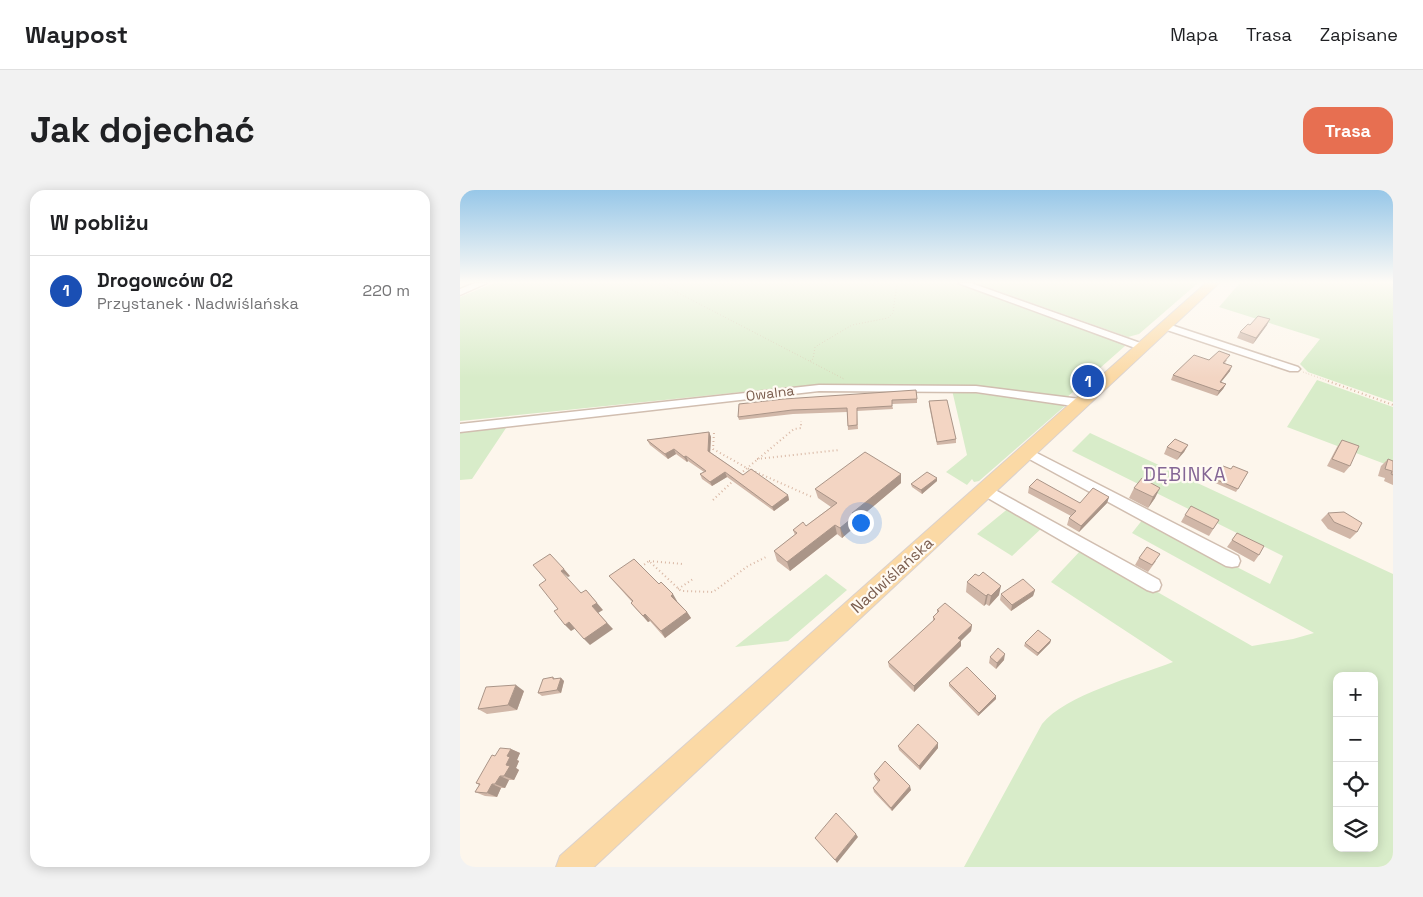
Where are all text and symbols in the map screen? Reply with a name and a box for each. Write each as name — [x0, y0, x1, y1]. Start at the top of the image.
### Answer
text: Waypost — [25, 19, 128, 50]
text: Mapa — [1170, 23, 1218, 46]
text: Trasa — [1246, 23, 1292, 46]
text: Zapisane — [1320, 23, 1398, 46]
button: Trasa — [1303, 107, 1393, 154]
text: Jak dojechać — [30, 108, 255, 152]
text: W pobliżu — [50, 209, 149, 236]
text: Drogowców 02 — [97, 268, 233, 293]
text: 1 — [62, 280, 70, 301]
text: 220 m — [363, 280, 410, 301]
text: Przystanek · Nadwiślańska — [97, 293, 299, 314]
pin: 1 — [1072, 362, 1104, 400]
street label: Owalna — [745, 381, 795, 405]
district label: DĘBINKA — [1143, 462, 1227, 487]
your location — [848, 510, 874, 536]
street label: Nadwiślańska — [846, 532, 938, 618]
map controls — [1333, 672, 1378, 852]
button: + — [1333, 672, 1378, 717]
button: − — [1333, 717, 1378, 762]
button: locate — [1333, 762, 1378, 807]
button: layers — [1333, 807, 1378, 852]

